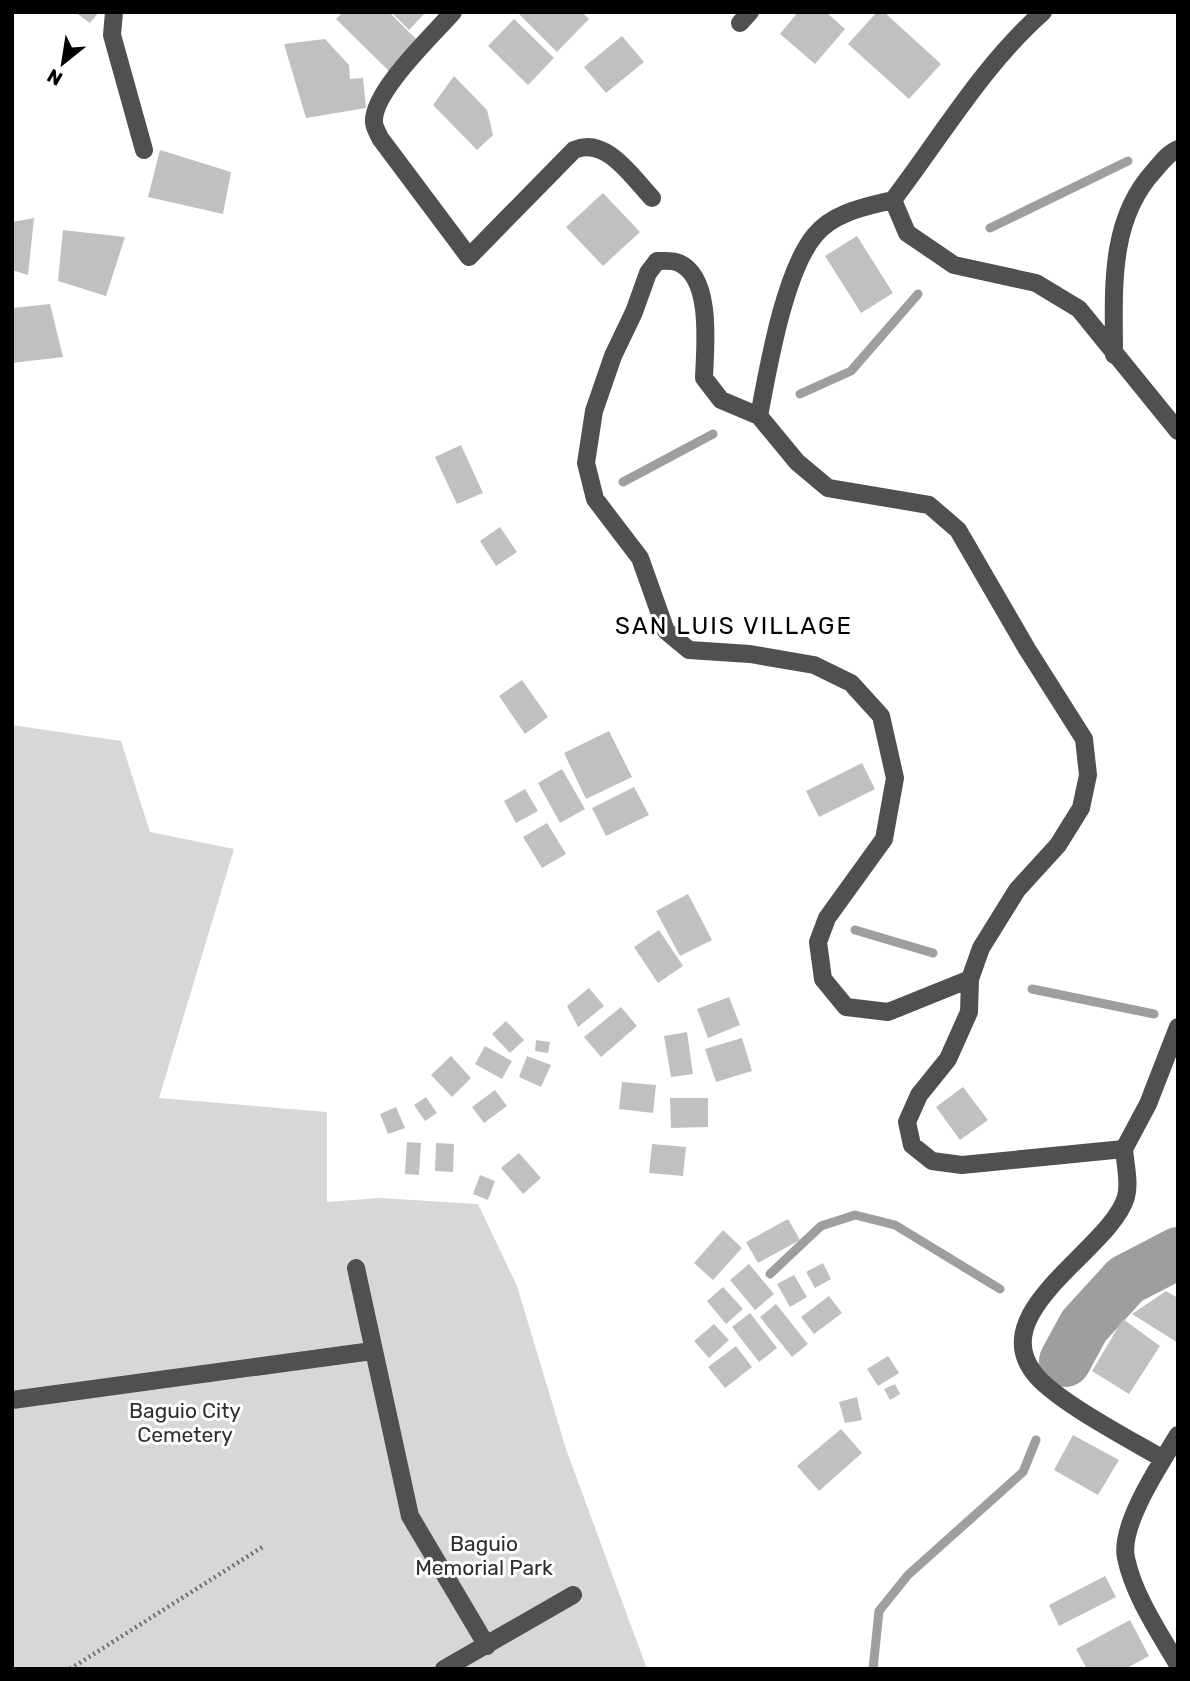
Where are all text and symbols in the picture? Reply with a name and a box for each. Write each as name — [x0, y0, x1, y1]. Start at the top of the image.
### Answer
north arrow — [28, 28, 98, 98]
text: N — [43, 64, 66, 91]
district label: SAN LUIS VILLAGE — [615, 612, 853, 640]
park label: Baguio City Cemetery — [129, 1398, 241, 1447]
park label: Baguio Memorial Park — [415, 1531, 553, 1580]

